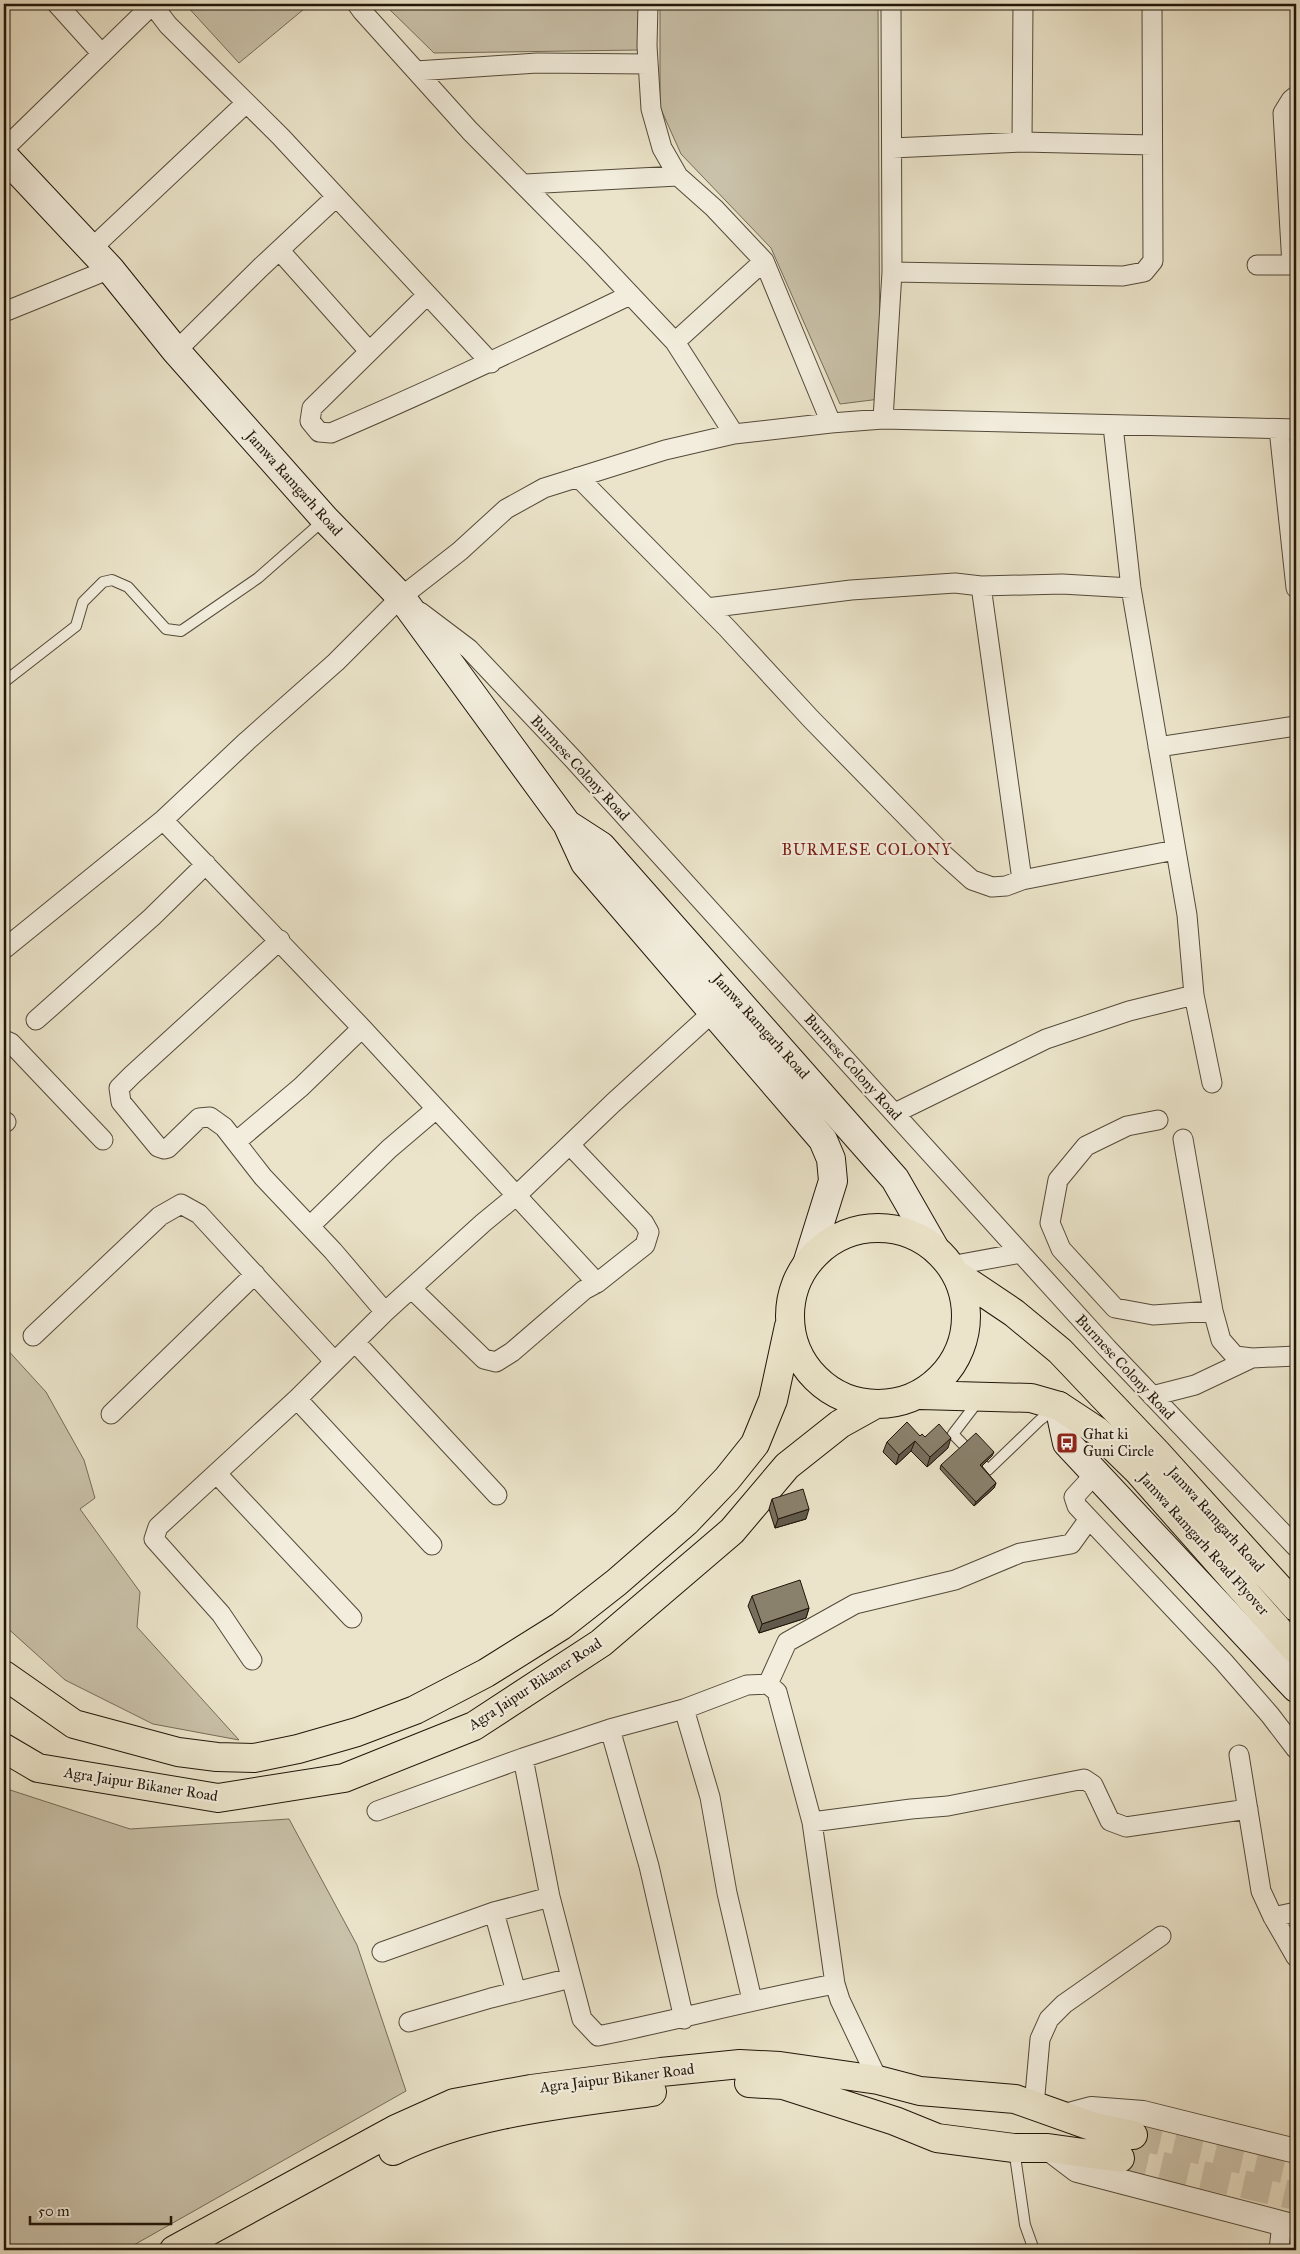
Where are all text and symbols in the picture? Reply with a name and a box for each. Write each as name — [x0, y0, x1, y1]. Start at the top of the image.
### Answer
street label: Jamwa Ramgarh Road — [240, 425, 346, 540]
street label: Burmese Colony Road — [527, 712, 634, 825]
district label: BURMESE COLONY — [782, 840, 952, 859]
street label: Jamwa Ramgarh Road — [707, 968, 813, 1083]
street label: Burmese Colony Road — [801, 1010, 906, 1124]
street label: Burmese Colony Road — [1072, 1311, 1179, 1424]
place label: Ghat ki Guni Circle — [1083, 1425, 1154, 1460]
bus stop icon: Ghat ki Guni Circle — [1055, 1431, 1079, 1455]
street label: Jamwa Ramgarh Road — [1162, 1461, 1268, 1576]
street label: Jamwa Ramgarh Road Flyover — [1133, 1467, 1273, 1620]
street label: Agra Jaipur Bikaner Road — [464, 1634, 606, 1735]
street label: Agra Jaipur Bikaner Road — [62, 1763, 220, 1806]
street label: Agra Jaipur Bikaner Road — [538, 2060, 696, 2098]
scale bar — [30, 2194, 171, 2226]
text: 50 m — [38, 2202, 70, 2220]

